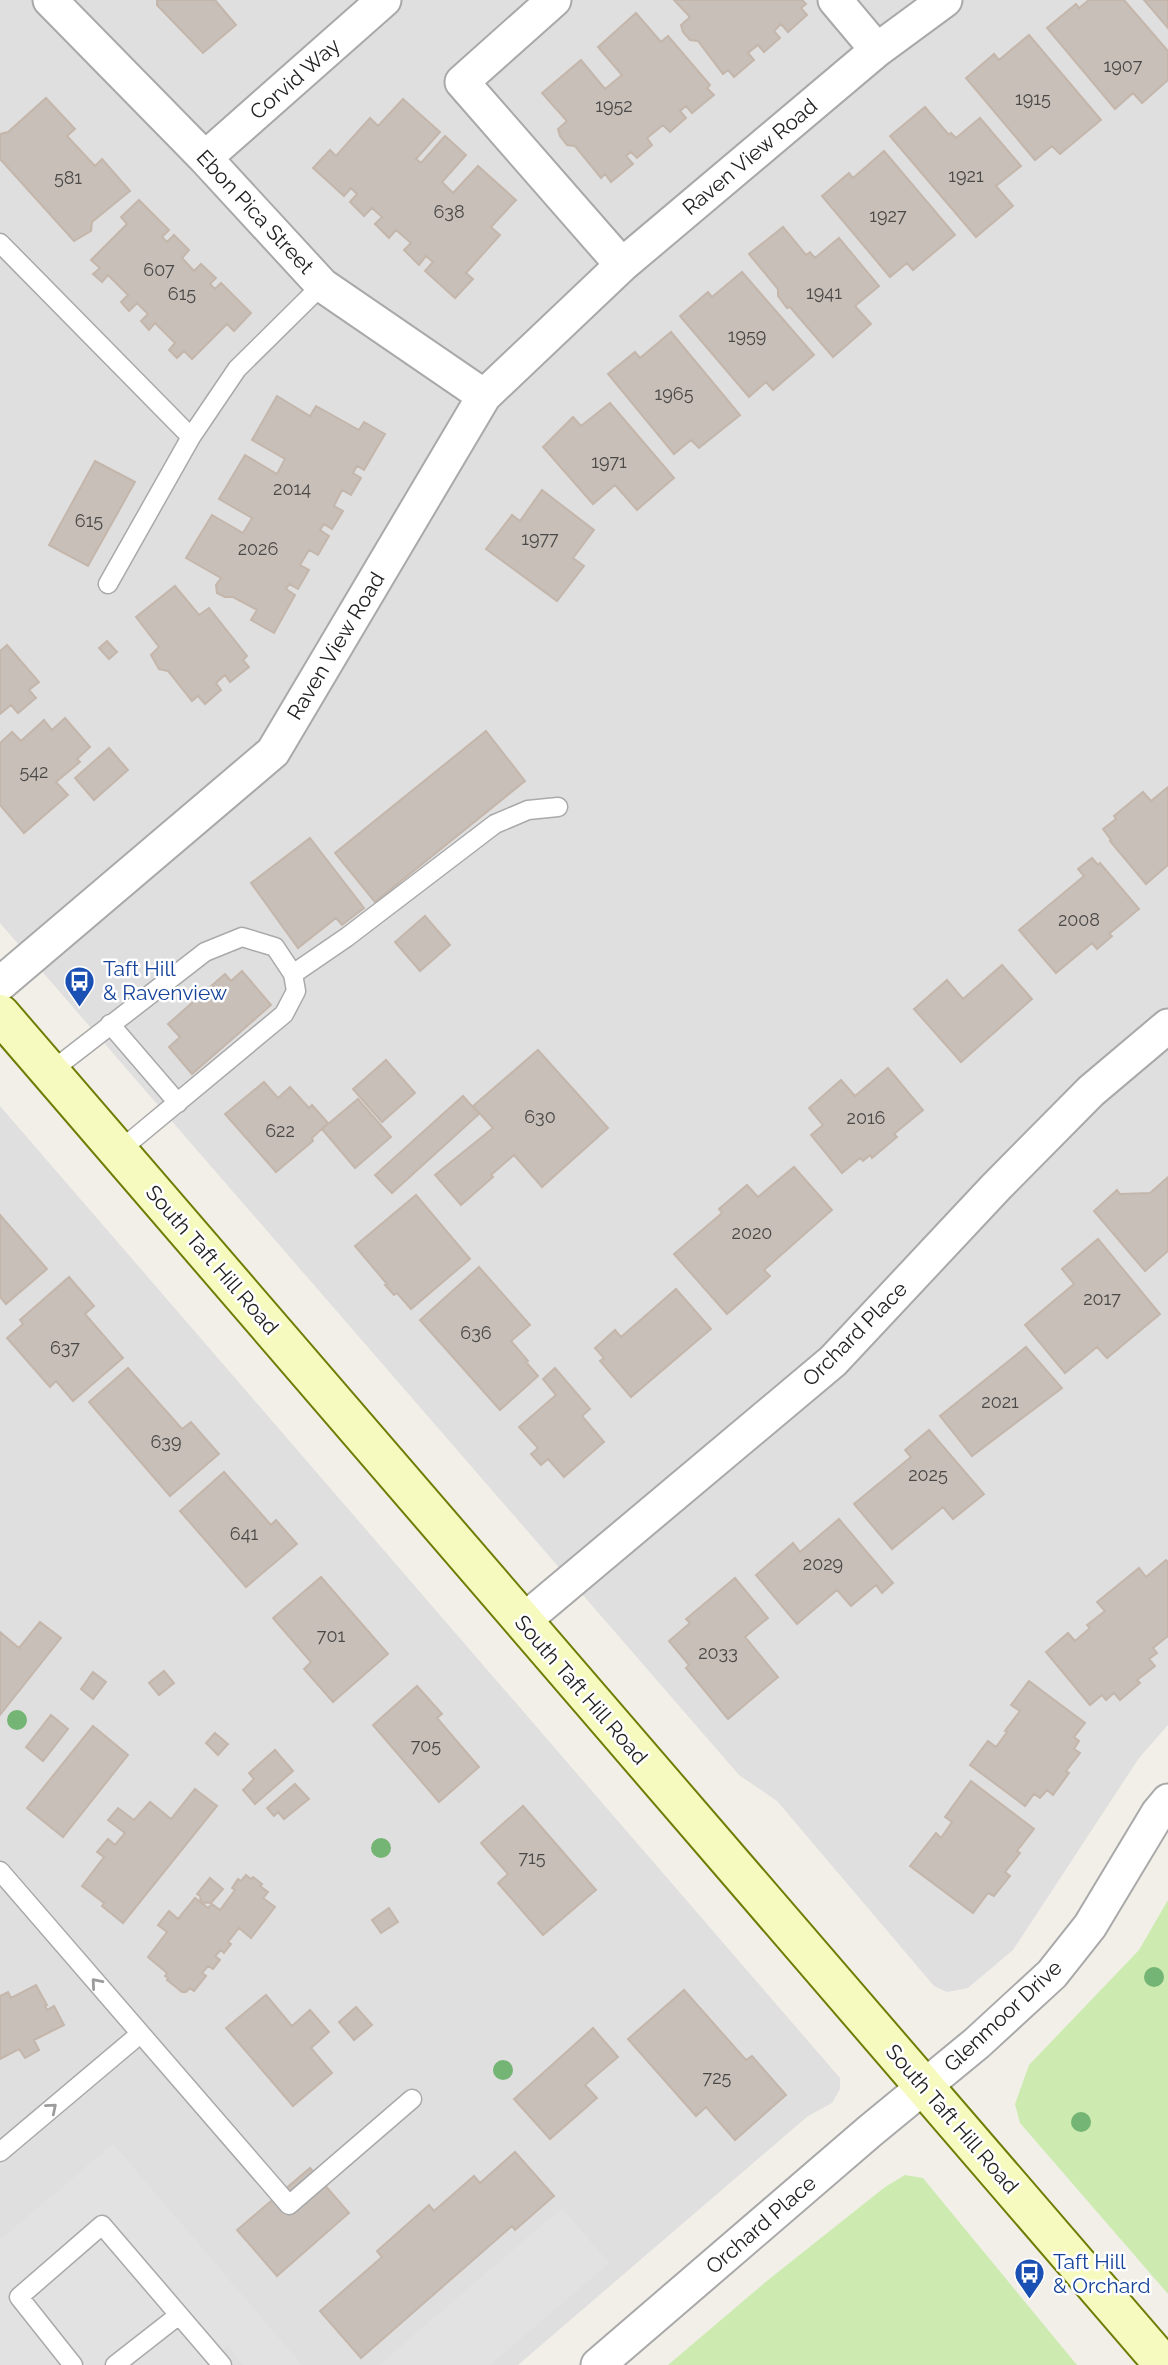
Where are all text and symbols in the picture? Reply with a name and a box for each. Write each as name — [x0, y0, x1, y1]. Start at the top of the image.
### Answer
street label: Corvid Way — [245, 33, 345, 124]
house number: 1907 — [1104, 55, 1143, 76]
house number: 1915 — [1015, 88, 1051, 109]
street label: Raven View Road — [677, 93, 822, 220]
house number: 1952 — [595, 95, 633, 116]
street label: Ebon Pica Street — [192, 145, 319, 279]
house number: 1921 — [948, 165, 984, 186]
house number: 581 — [54, 167, 82, 188]
house number: 638 — [433, 201, 465, 222]
house number: 1927 — [869, 205, 907, 226]
house number: 607 — [143, 259, 175, 280]
house number: 1941 — [806, 282, 842, 303]
house number: 615 — [168, 283, 196, 304]
house number: 1959 — [728, 325, 766, 346]
house number: 1965 — [655, 383, 694, 404]
house number: 1971 — [591, 451, 627, 472]
house number: 2014 — [273, 478, 311, 499]
house number: 615 — [75, 510, 103, 531]
house number: 1977 — [521, 528, 559, 549]
house number: 2026 — [238, 538, 278, 559]
street label: Raven View Road — [282, 567, 389, 724]
house number: 542 — [19, 761, 49, 782]
house number: 2008 — [1058, 909, 1100, 930]
place label: Taft Hill & Ravenview — [103, 956, 227, 1005]
bus stop icon: Taft Hill & Ravenview — [63, 964, 97, 1008]
house number: 630 — [524, 1106, 556, 1127]
house number: 2016 — [847, 1107, 886, 1128]
house number: 622 — [265, 1120, 295, 1141]
street label: South Taft Hill Road — [141, 1180, 284, 1339]
house number: 2020 — [732, 1222, 772, 1243]
street label: Orchard Place — [797, 1276, 912, 1391]
house number: 2017 — [1083, 1288, 1121, 1309]
house number: 636 — [460, 1322, 492, 1343]
house number: 637 — [50, 1337, 80, 1358]
house number: 2021 — [981, 1391, 1019, 1412]
house number: 639 — [150, 1431, 182, 1452]
house number: 2025 — [908, 1464, 948, 1485]
house number: 641 — [230, 1523, 258, 1544]
house number: 2029 — [803, 1553, 843, 1574]
street label: South Taft Hill Road — [510, 1610, 653, 1769]
house number: 701 — [317, 1625, 345, 1646]
house number: 2033 — [698, 1642, 738, 1663]
house number: 705 — [411, 1735, 441, 1756]
house number: 715 — [518, 1847, 546, 1868]
street label: Glenmoor Drive — [939, 1955, 1067, 2077]
one-way arrow — [92, 1978, 104, 1991]
street label: South Taft Hill Road — [881, 2039, 1024, 2198]
house number: 725 — [703, 2067, 732, 2088]
one-way arrow — [45, 2104, 57, 2117]
street label: Orchard Place — [701, 2170, 821, 2279]
place label: Taft Hill & Orchard — [1053, 2249, 1150, 2298]
bus stop icon: Taft Hill & Orchard — [1013, 2257, 1047, 2301]

